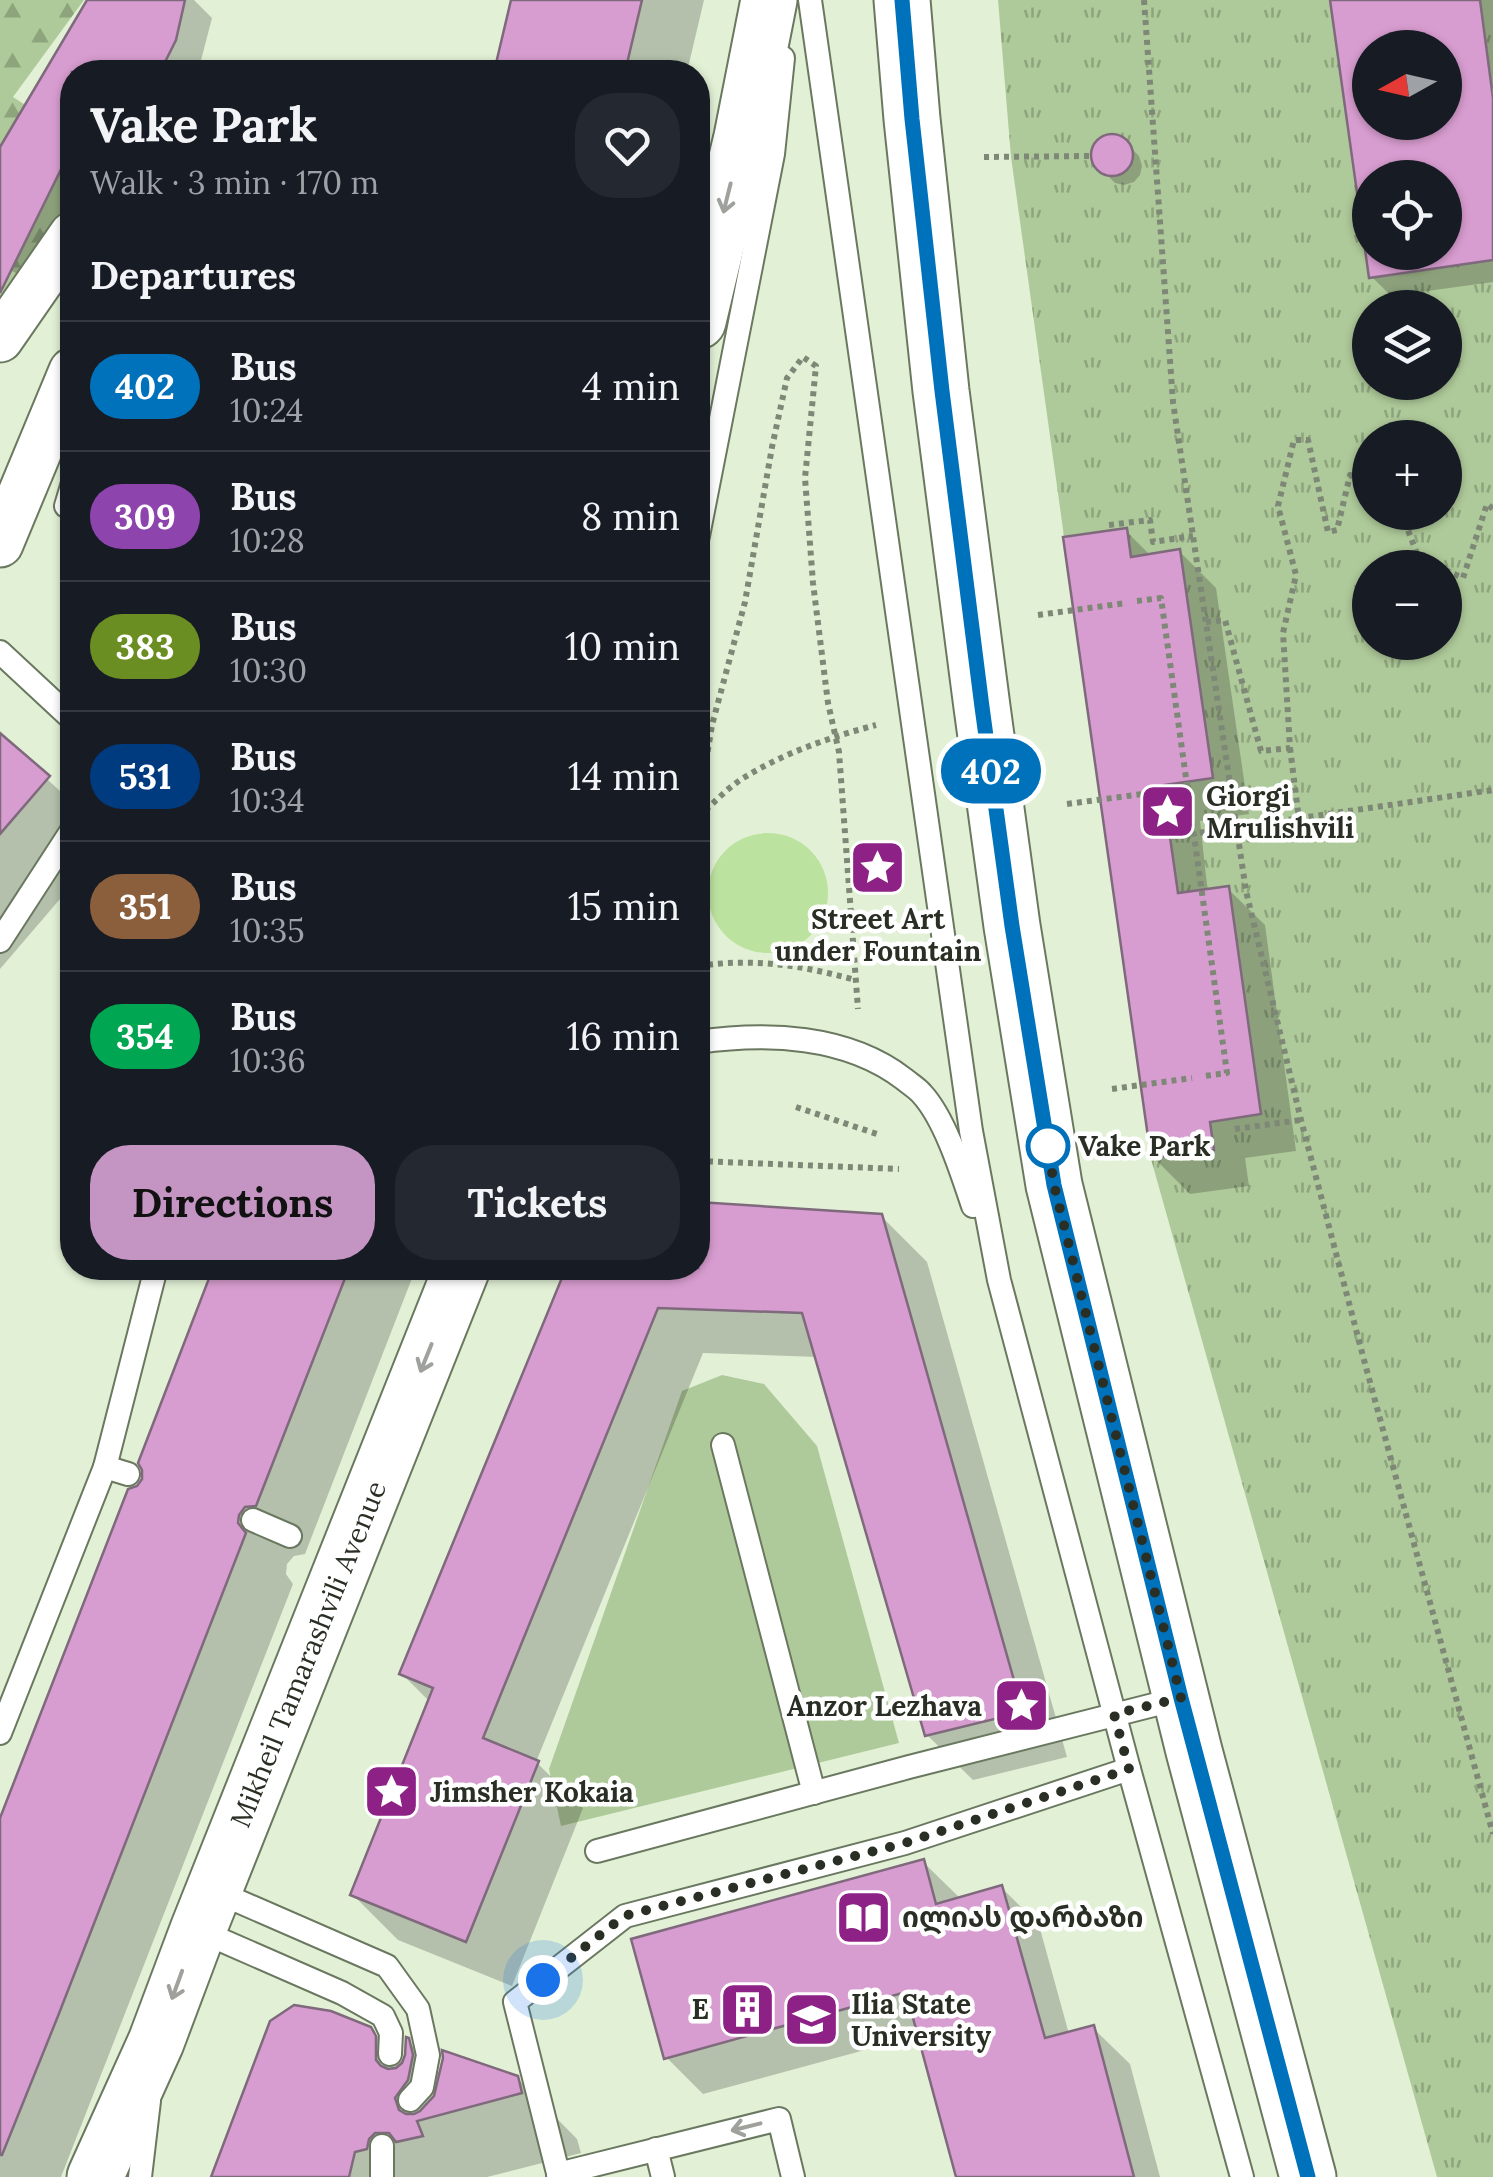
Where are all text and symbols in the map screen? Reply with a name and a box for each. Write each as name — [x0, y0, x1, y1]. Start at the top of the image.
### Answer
north arrow — [1352, 30, 1462, 140]
map controls — [1352, 30, 1462, 660]
button: heart — [575, 93, 680, 198]
text: Vake Park — [90, 94, 317, 155]
button: locate — [1352, 160, 1462, 270]
text: Walk · 3 min · 170 m — [90, 162, 379, 203]
one-way arrow — [717, 181, 735, 213]
text: Departures — [90, 251, 296, 299]
button: layers — [1352, 290, 1462, 400]
text: Bus — [230, 342, 297, 390]
text: 4 min — [582, 362, 680, 410]
text: 402 — [115, 364, 175, 409]
text: 10:24 — [230, 390, 303, 431]
button: + — [1352, 420, 1462, 530]
text: Bus — [230, 472, 297, 520]
text: 8 min — [581, 492, 680, 540]
text: 309 — [114, 494, 176, 539]
text: 10:28 — [230, 520, 305, 561]
button: − — [1352, 550, 1462, 660]
text: Bus — [230, 602, 297, 650]
text: 10 min — [565, 622, 680, 670]
text: 383 — [115, 624, 175, 669]
text: 10:30 — [230, 650, 307, 691]
text: Bus — [230, 732, 297, 780]
line badge: 402 — [934, 738, 1048, 804]
text: 402 — [961, 749, 1021, 794]
text: 14 min — [568, 752, 680, 800]
text: 531 — [119, 754, 171, 799]
place label: Giorgi Mrulishvili — [1206, 778, 1354, 846]
text: 10:34 — [230, 780, 305, 821]
place icon: Giorgi Mrulishvili — [1137, 782, 1197, 842]
place icon: Street Art under Fountain — [848, 838, 908, 898]
text: Bus — [230, 862, 297, 910]
text: 15 min — [568, 882, 680, 930]
text: 351 — [119, 884, 171, 929]
place label: Street Art under Fountain — [775, 901, 981, 969]
text: 10:35 — [230, 910, 305, 951]
text: Bus — [230, 992, 297, 1040]
text: 16 min — [566, 1012, 680, 1060]
text: 354 — [116, 1014, 174, 1059]
text: 10:36 — [230, 1040, 306, 1081]
marker: Vake Park — [1027, 1125, 1069, 1167]
place label: Vake Park — [1078, 1128, 1211, 1164]
button: Directions — [90, 1145, 375, 1260]
button: Tickets — [395, 1145, 680, 1260]
one-way arrow — [416, 1342, 434, 1373]
street label: Mikheil Tamarashvili Avenue — [222, 1476, 394, 1832]
place icon: Anzor Lezhava — [991, 1676, 1051, 1736]
place label: Anzor Lezhava — [787, 1688, 982, 1724]
place icon: Jimsher Kokaia — [361, 1762, 421, 1822]
place label: Jimsher Kokaia — [430, 1774, 634, 1810]
library icon: ილიას დარბაზი — [833, 1887, 893, 1947]
place label: ილიას დარბაზი — [902, 1899, 1144, 1935]
your location — [518, 1955, 568, 2005]
one-way arrow — [167, 1969, 185, 2000]
building icon: E — [718, 1979, 778, 2039]
place label: Ilia State University — [851, 1986, 992, 2054]
school or university icon: Ilia State University — [782, 1990, 842, 2050]
place label: E — [692, 1991, 709, 2027]
one-way arrow — [731, 2119, 763, 2137]

